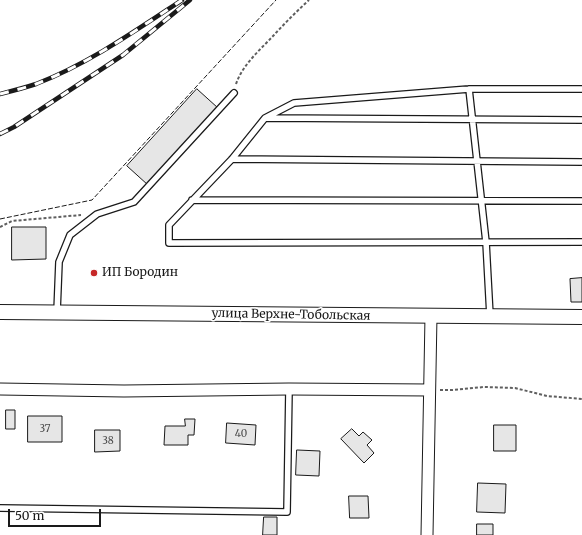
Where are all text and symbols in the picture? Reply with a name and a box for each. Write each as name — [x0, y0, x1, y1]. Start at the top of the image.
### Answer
place label: ИП Бородин — [102, 266, 178, 280]
marker: ИП Бородин — [89, 268, 99, 278]
street label: улица Верхне-Тобольская — [211, 306, 371, 324]
house number: 37 — [39, 423, 51, 435]
house number: 40 — [235, 428, 247, 440]
house number: 38 — [102, 435, 114, 447]
scale bar — [10, 501, 103, 527]
text: 50 m — [15, 508, 44, 523]

